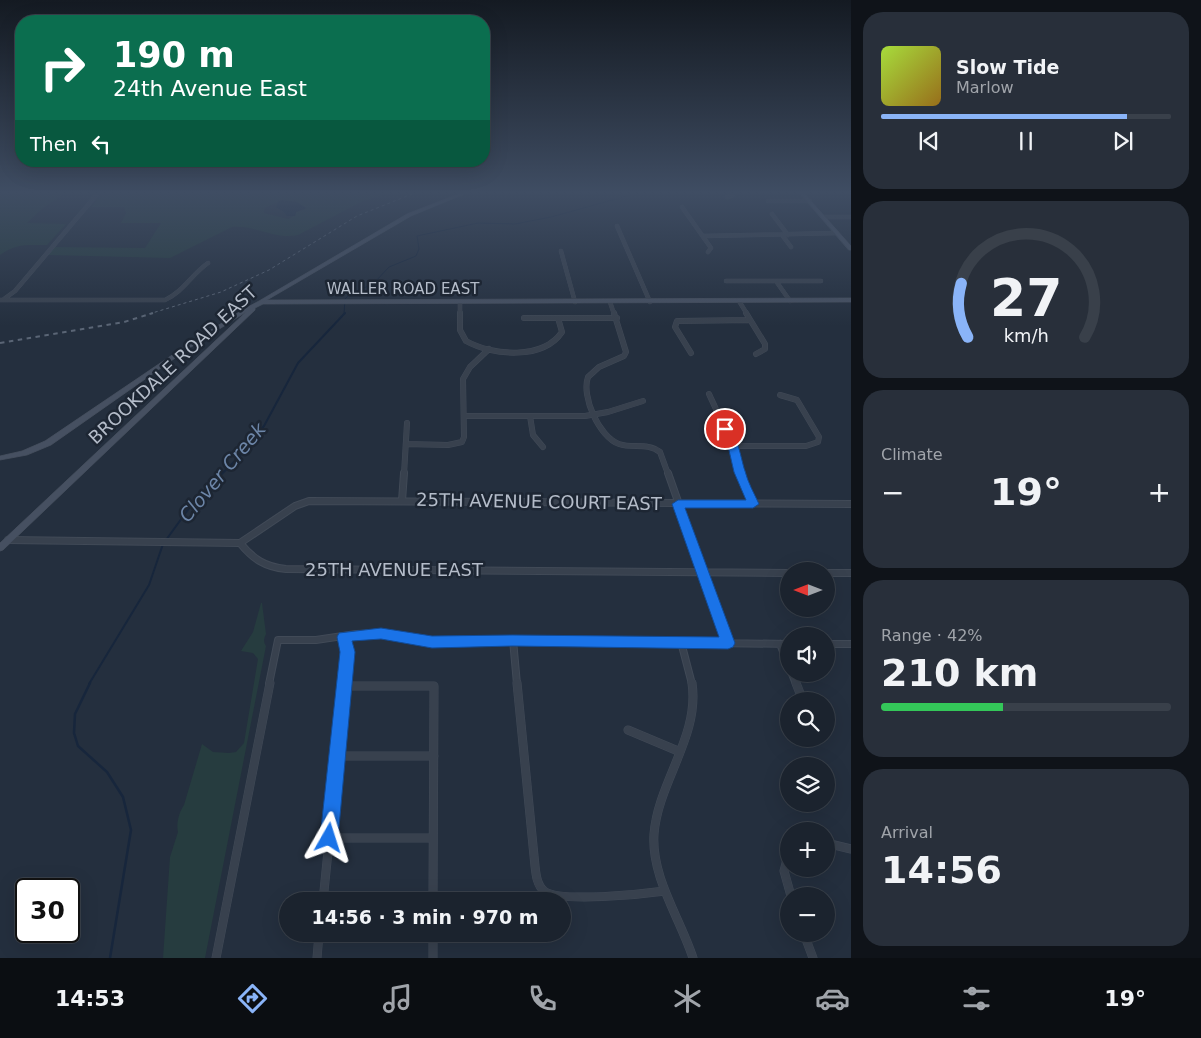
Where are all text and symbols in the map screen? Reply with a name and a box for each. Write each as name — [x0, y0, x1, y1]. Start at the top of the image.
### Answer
icon: right — [30, 35, 95, 100]
text: 190 m — [113, 35, 235, 75]
text: Slow Tide — [956, 56, 1059, 78]
text: 24th Avenue East — [113, 76, 307, 101]
text: Marlow — [956, 78, 1014, 97]
icon: previous — [915, 127, 943, 155]
icon: pause — [1012, 127, 1040, 155]
icon: next — [1109, 127, 1137, 155]
icon: left — [87, 130, 115, 158]
text: Then — [30, 133, 77, 155]
text: 27 — [990, 268, 1062, 328]
street label: BROOKDALE ROAD EAST — [84, 280, 262, 448]
street label: WALLER ROAD EAST — [327, 280, 480, 298]
text: km/h — [1003, 325, 1049, 346]
pin — [704, 408, 746, 450]
icon: arrive — [711, 415, 739, 443]
water label: Clover Creek — [174, 417, 270, 526]
text: Climate — [881, 445, 943, 464]
text: 19° — [990, 470, 1062, 514]
text: − — [881, 476, 904, 509]
text: + — [1148, 476, 1171, 509]
street label: 25TH AVENUE COURT EAST — [416, 489, 663, 514]
street label: 25TH AVENUE EAST — [305, 559, 484, 580]
north arrow — [780, 562, 835, 618]
map controls — [780, 562, 835, 942]
text: Range · 42% — [881, 626, 983, 645]
button: sound — [780, 627, 835, 682]
text: 210 km — [881, 651, 1038, 695]
button: search — [780, 692, 835, 747]
button: layers — [780, 757, 835, 812]
position arrow — [302, 811, 354, 863]
button: + — [780, 822, 835, 877]
text: Arrival — [881, 823, 933, 842]
text: 14:56 — [881, 848, 1002, 892]
speed limit sign: 30 — [15, 878, 80, 943]
button: − — [780, 887, 835, 942]
text: 14:56 · 3 min · 970 m — [311, 906, 539, 928]
icon: directions — [235, 981, 270, 1016]
icon: music — [380, 981, 415, 1016]
icon: phone — [525, 981, 560, 1016]
icon: climate — [670, 981, 705, 1016]
icon: car — [815, 981, 850, 1016]
icon: filters — [959, 981, 994, 1016]
text: 14:53 — [55, 986, 125, 1011]
text: 19° — [1104, 986, 1146, 1011]

